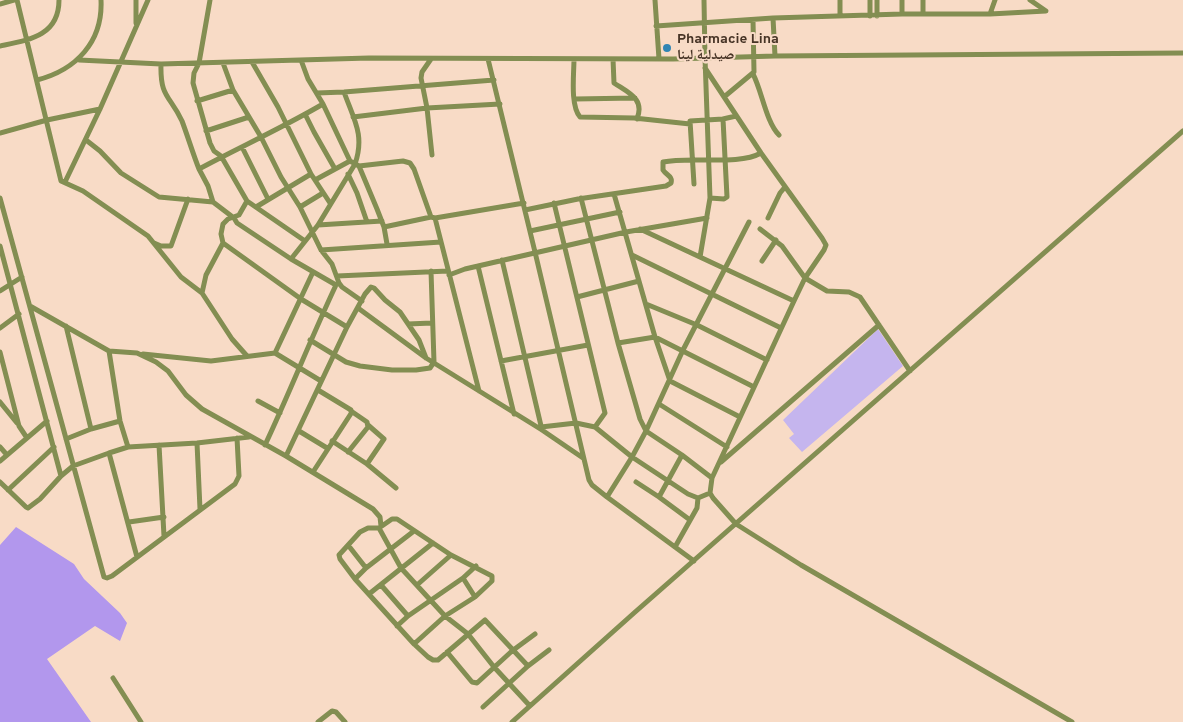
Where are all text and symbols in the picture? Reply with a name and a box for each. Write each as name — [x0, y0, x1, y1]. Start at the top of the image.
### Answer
place label: Pharmacie Lina صيدلية لينا — [677, 32, 779, 64]
marker: Pharmacie Lina صيدلية لينا — [661, 42, 673, 54]

